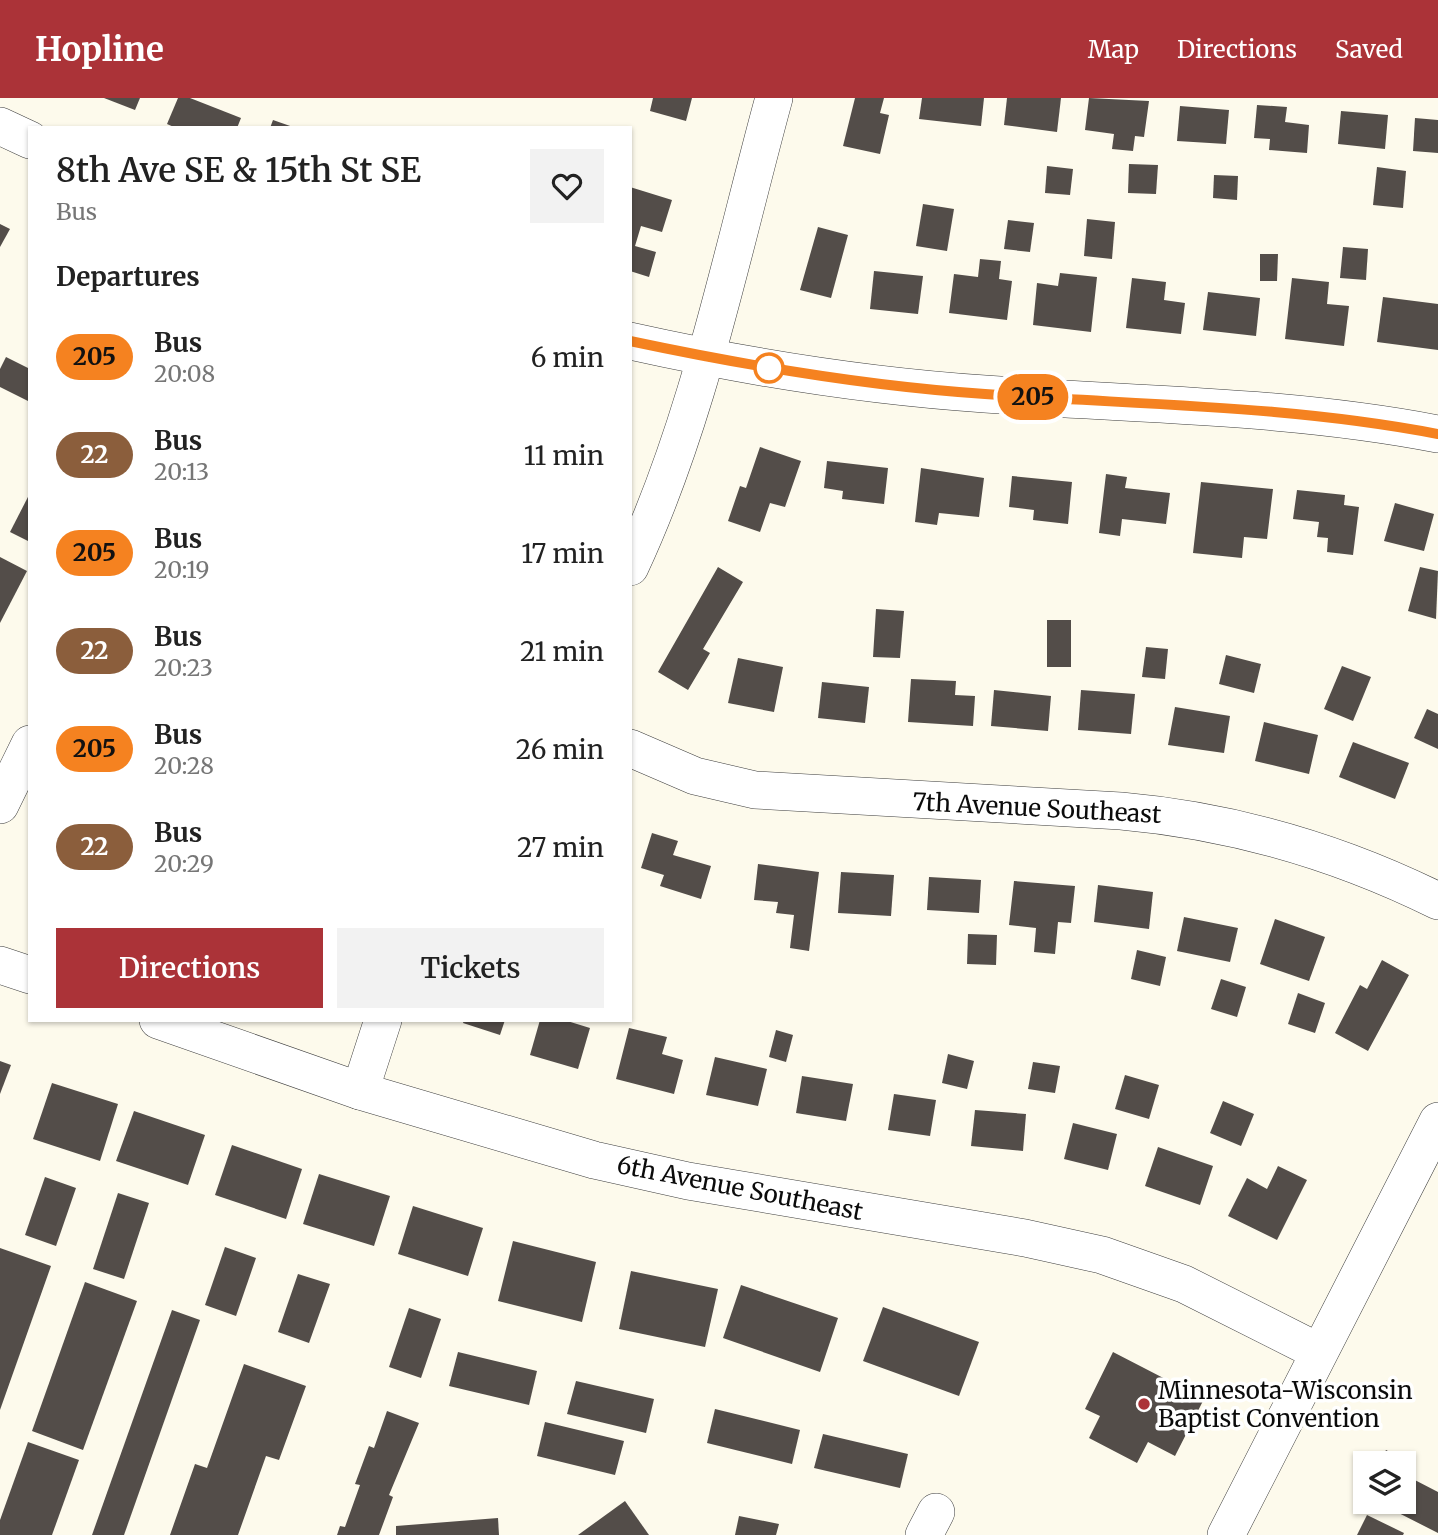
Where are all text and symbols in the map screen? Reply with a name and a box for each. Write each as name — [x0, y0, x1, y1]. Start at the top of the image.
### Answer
text: Hopline — [35, 29, 164, 70]
text: Map — [1088, 34, 1139, 65]
text: Directions — [1177, 34, 1297, 65]
text: Saved — [1335, 34, 1403, 65]
button: heart — [530, 149, 604, 223]
text: 8th Ave SE & 15th St SE — [56, 150, 421, 191]
text: Bus — [56, 197, 97, 226]
text: Departures — [56, 260, 200, 293]
text: Bus — [154, 326, 202, 359]
text: 205 — [73, 341, 116, 372]
text: 6 min — [531, 341, 604, 374]
unlabelled marker — [754, 353, 784, 383]
text: 20:08 — [154, 359, 215, 388]
line badge: 205 — [993, 374, 1073, 420]
text: 205 — [1011, 381, 1055, 412]
text: Bus — [154, 424, 202, 457]
text: 22 — [81, 439, 108, 470]
text: 11 min — [524, 439, 604, 472]
text: 20:13 — [154, 457, 209, 486]
text: Bus — [154, 522, 202, 555]
text: 205 — [73, 537, 116, 568]
text: 17 min — [521, 537, 604, 570]
text: 20:19 — [154, 555, 210, 584]
text: Bus — [154, 620, 202, 653]
text: 22 — [81, 635, 108, 666]
text: 21 min — [520, 635, 604, 668]
text: 20:23 — [154, 653, 213, 682]
text: Bus — [154, 718, 202, 751]
text: 205 — [73, 733, 116, 764]
text: 26 min — [516, 733, 604, 766]
text: 20:28 — [154, 751, 214, 780]
street label: 7th Avenue Southeast — [912, 786, 1163, 830]
text: Bus — [154, 816, 202, 849]
text: 22 — [81, 831, 108, 862]
text: 27 min — [517, 831, 604, 864]
text: 20:29 — [154, 849, 214, 878]
button: Directions — [56, 928, 323, 1008]
button: Tickets — [337, 928, 604, 1008]
street label: 6th Avenue Southeast — [614, 1149, 866, 1227]
place label: Minnesota-Wisconsin Baptist Convention — [1158, 1375, 1413, 1434]
marker: Minnesota-Wisconsin Baptist Convention — [1136, 1396, 1152, 1412]
map controls — [1353, 1451, 1416, 1514]
button: layers — [1353, 1451, 1416, 1514]

